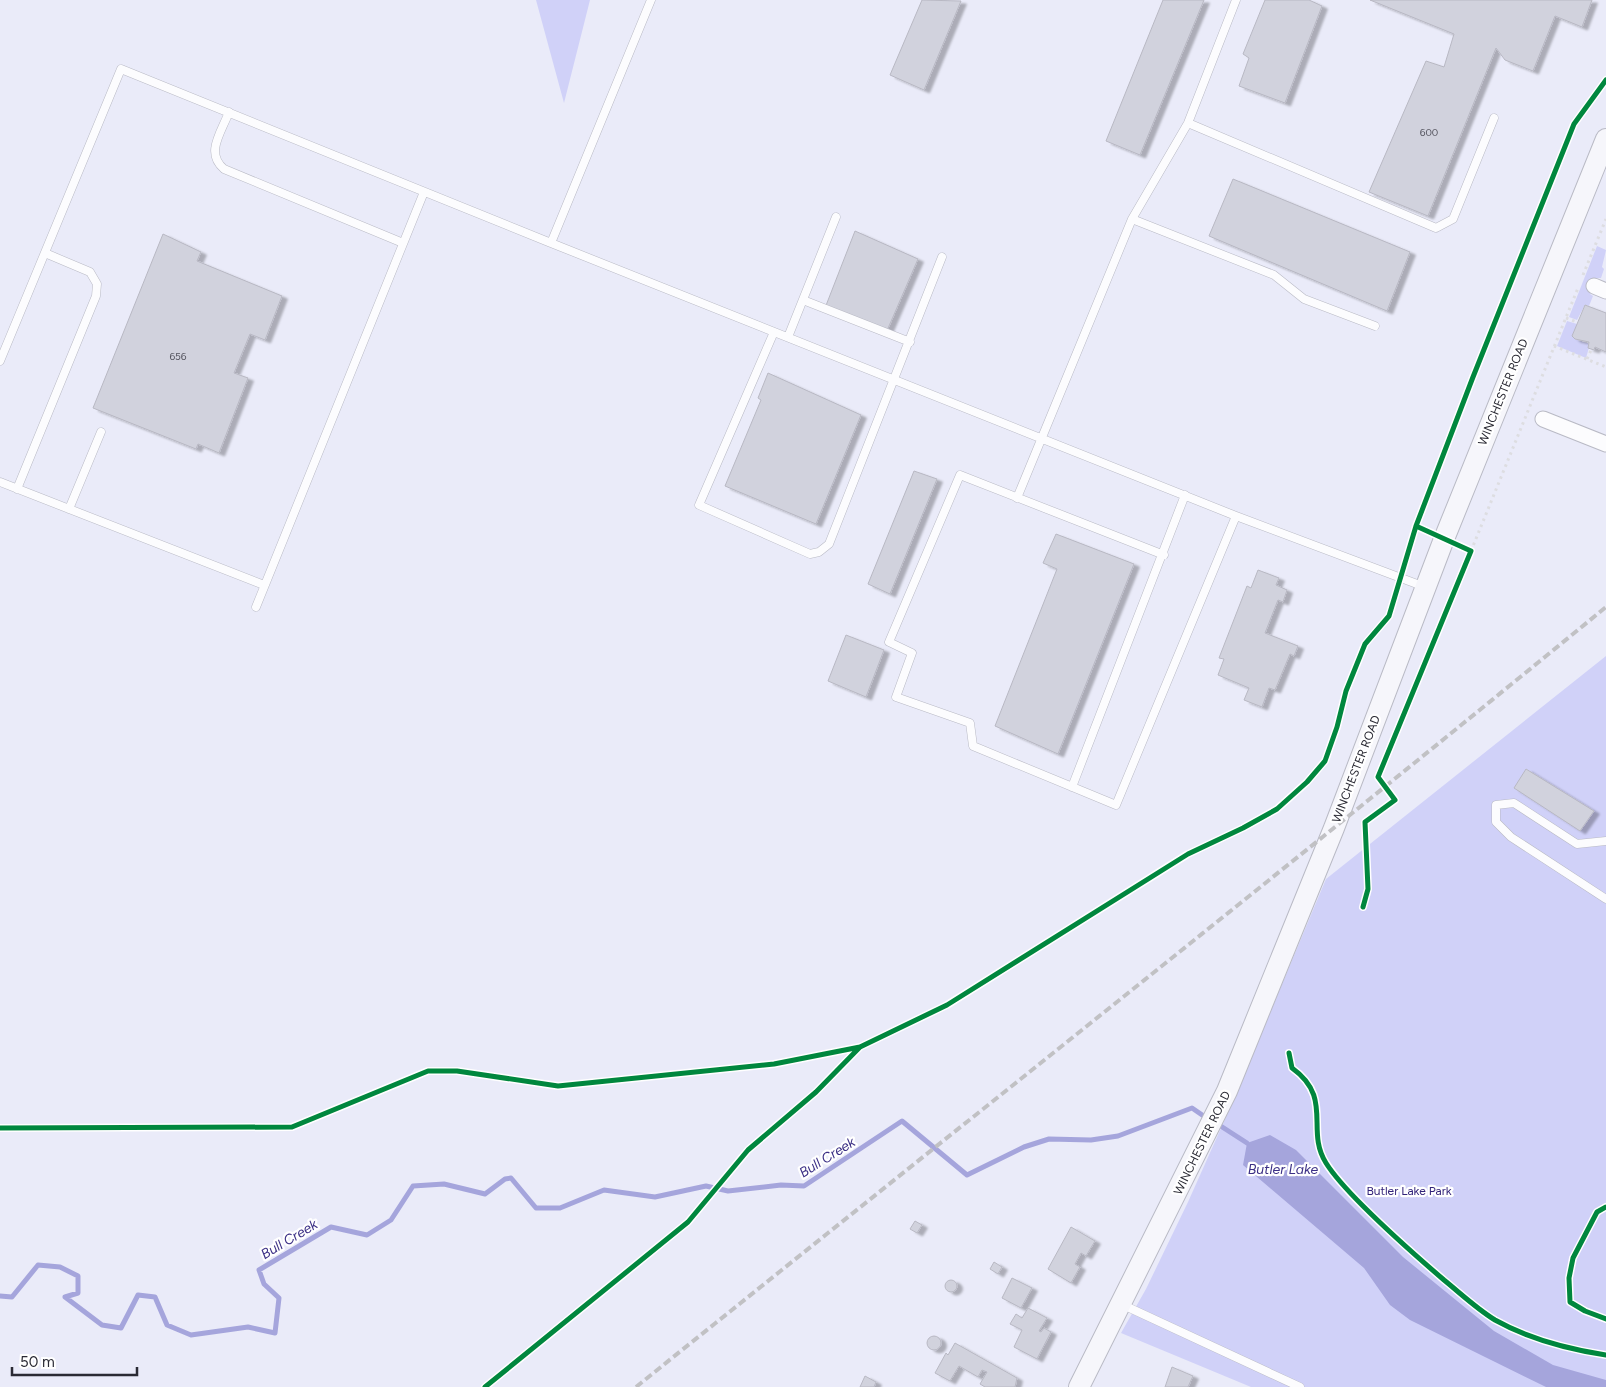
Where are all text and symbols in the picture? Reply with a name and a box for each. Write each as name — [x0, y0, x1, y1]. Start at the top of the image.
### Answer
house number: 600 — [1420, 126, 1438, 139]
street label: WINCHESTER ROAD — [1475, 337, 1531, 447]
house number: 656 — [169, 350, 187, 363]
street label: WINCHESTER ROAD — [1329, 713, 1383, 825]
street label: WINCHESTER ROAD — [1171, 1089, 1233, 1197]
water label: Bull Creek — [796, 1133, 860, 1181]
water label: Butler Lake — [1248, 1161, 1319, 1178]
park label: Butler Lake Park — [1366, 1184, 1452, 1198]
water label: Bull Creek — [258, 1215, 322, 1263]
scale bar — [12, 1344, 138, 1376]
text: 50 m — [20, 1353, 55, 1371]

